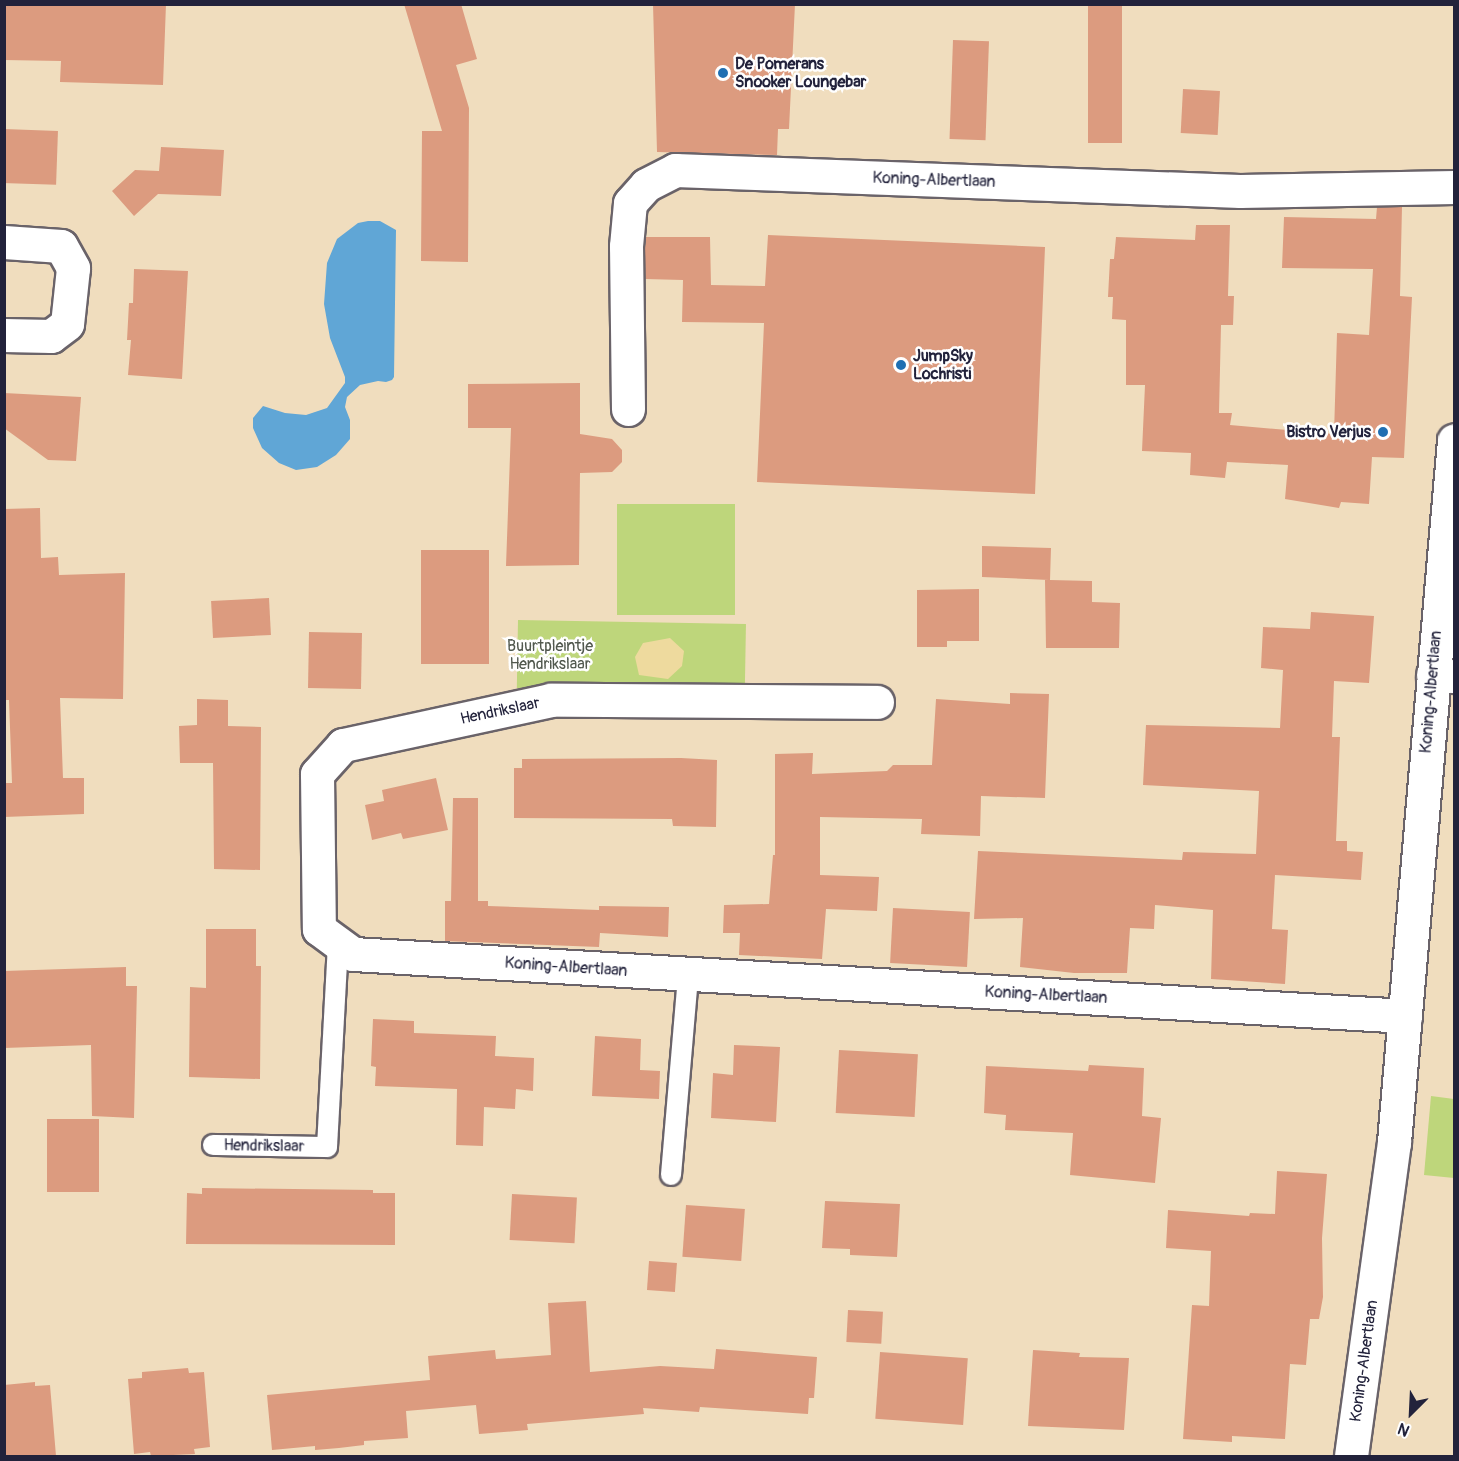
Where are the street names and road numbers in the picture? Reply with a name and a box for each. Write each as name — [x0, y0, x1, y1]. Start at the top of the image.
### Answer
street label: Koning-Albertlaan — [872, 168, 996, 192]
street label: Koning-Albertlaan — [1416, 630, 1446, 754]
street label: Hendrikslaar — [459, 693, 541, 729]
street label: Koning-Albertlaan — [504, 953, 628, 981]
street label: Koning-Albertlaan — [984, 982, 1108, 1008]
street label: Hendrikslaar — [223, 1136, 305, 1156]
street label: Koning-Albertlaan — [1346, 1299, 1382, 1423]

